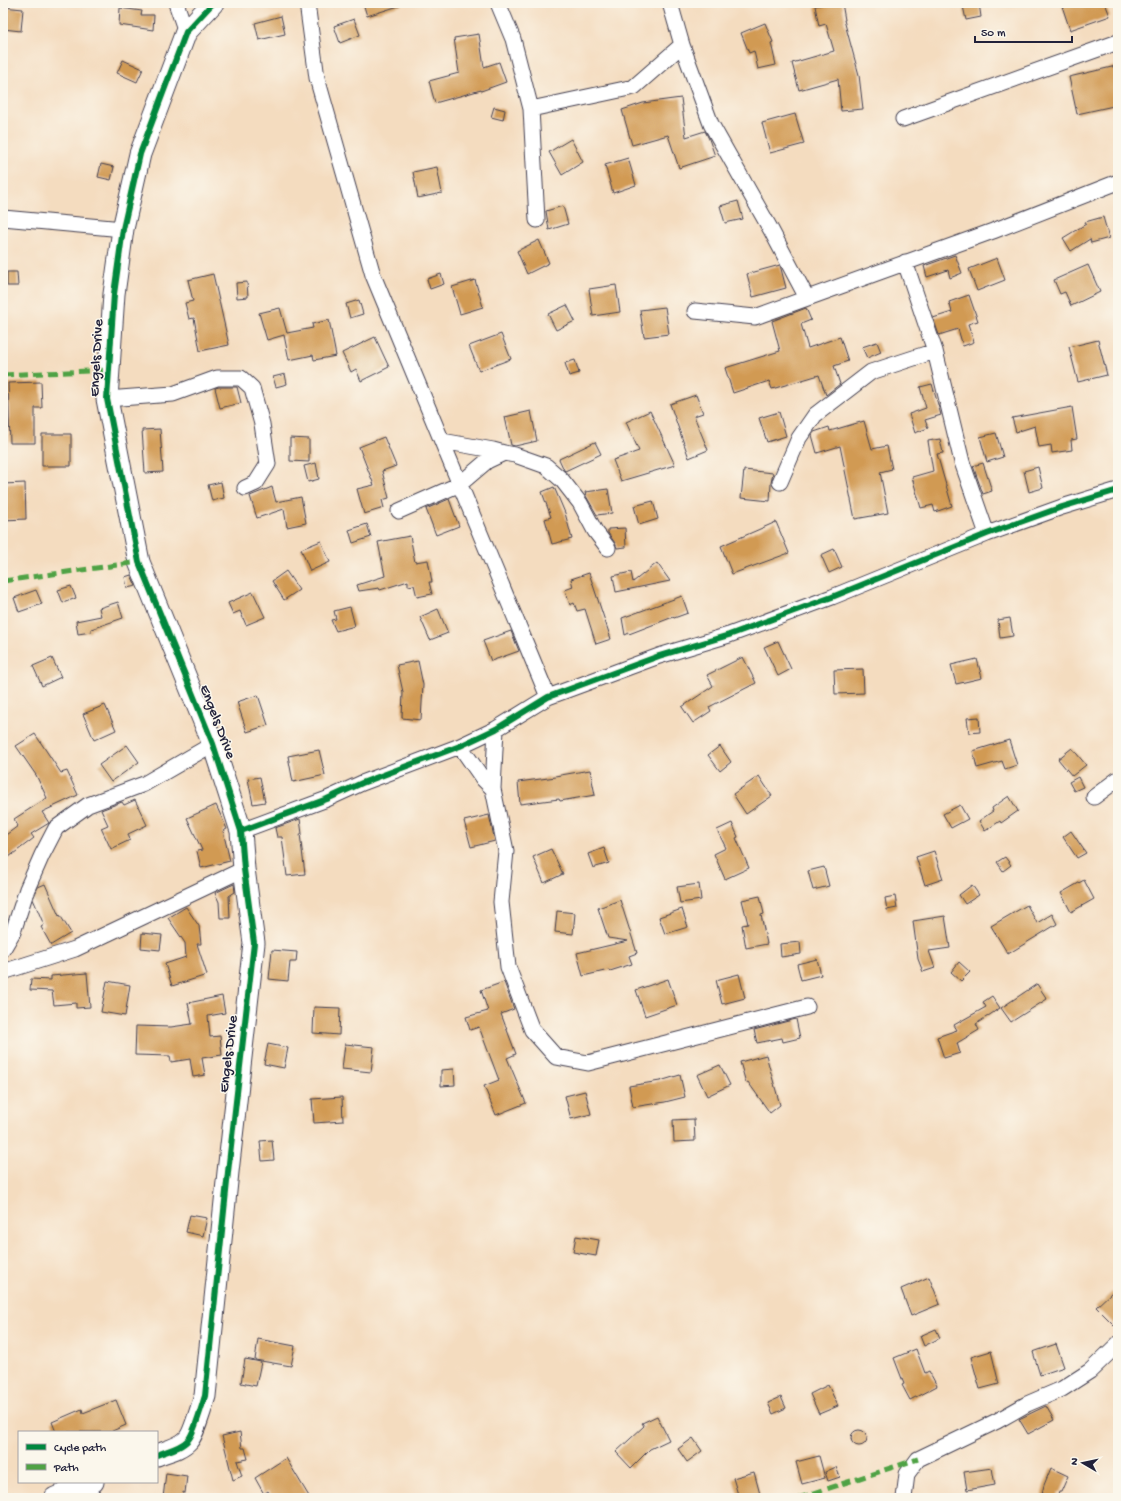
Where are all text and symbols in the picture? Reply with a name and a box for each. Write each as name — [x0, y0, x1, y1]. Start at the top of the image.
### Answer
scale bar — [975, 18, 1072, 44]
text: 50 m — [981, 27, 1006, 41]
street label: Engels Drive — [86, 318, 108, 397]
street label: Engels Drive — [195, 682, 239, 762]
street label: Engels Drive — [215, 1014, 243, 1094]
legend — [18, 1431, 158, 1483]
text: Cycle path — [54, 1442, 107, 1456]
north arrow — [1063, 1443, 1103, 1483]
text: N — [1069, 1457, 1082, 1466]
text: Path — [53, 1462, 79, 1476]

